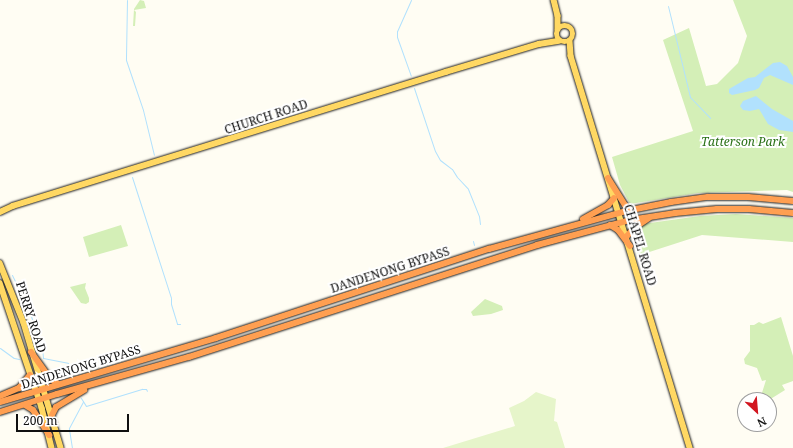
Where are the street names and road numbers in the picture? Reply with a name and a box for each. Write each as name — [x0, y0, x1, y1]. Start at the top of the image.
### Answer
street label: CHURCH ROAD — [223, 97, 309, 137]
street label: CHAPEL ROAD — [621, 203, 659, 287]
street label: DANDENONG BYPASS — [329, 244, 451, 296]
street label: PERRY ROAD — [13, 279, 49, 355]
street label: DANDENONG BYPASS — [19, 342, 143, 392]

